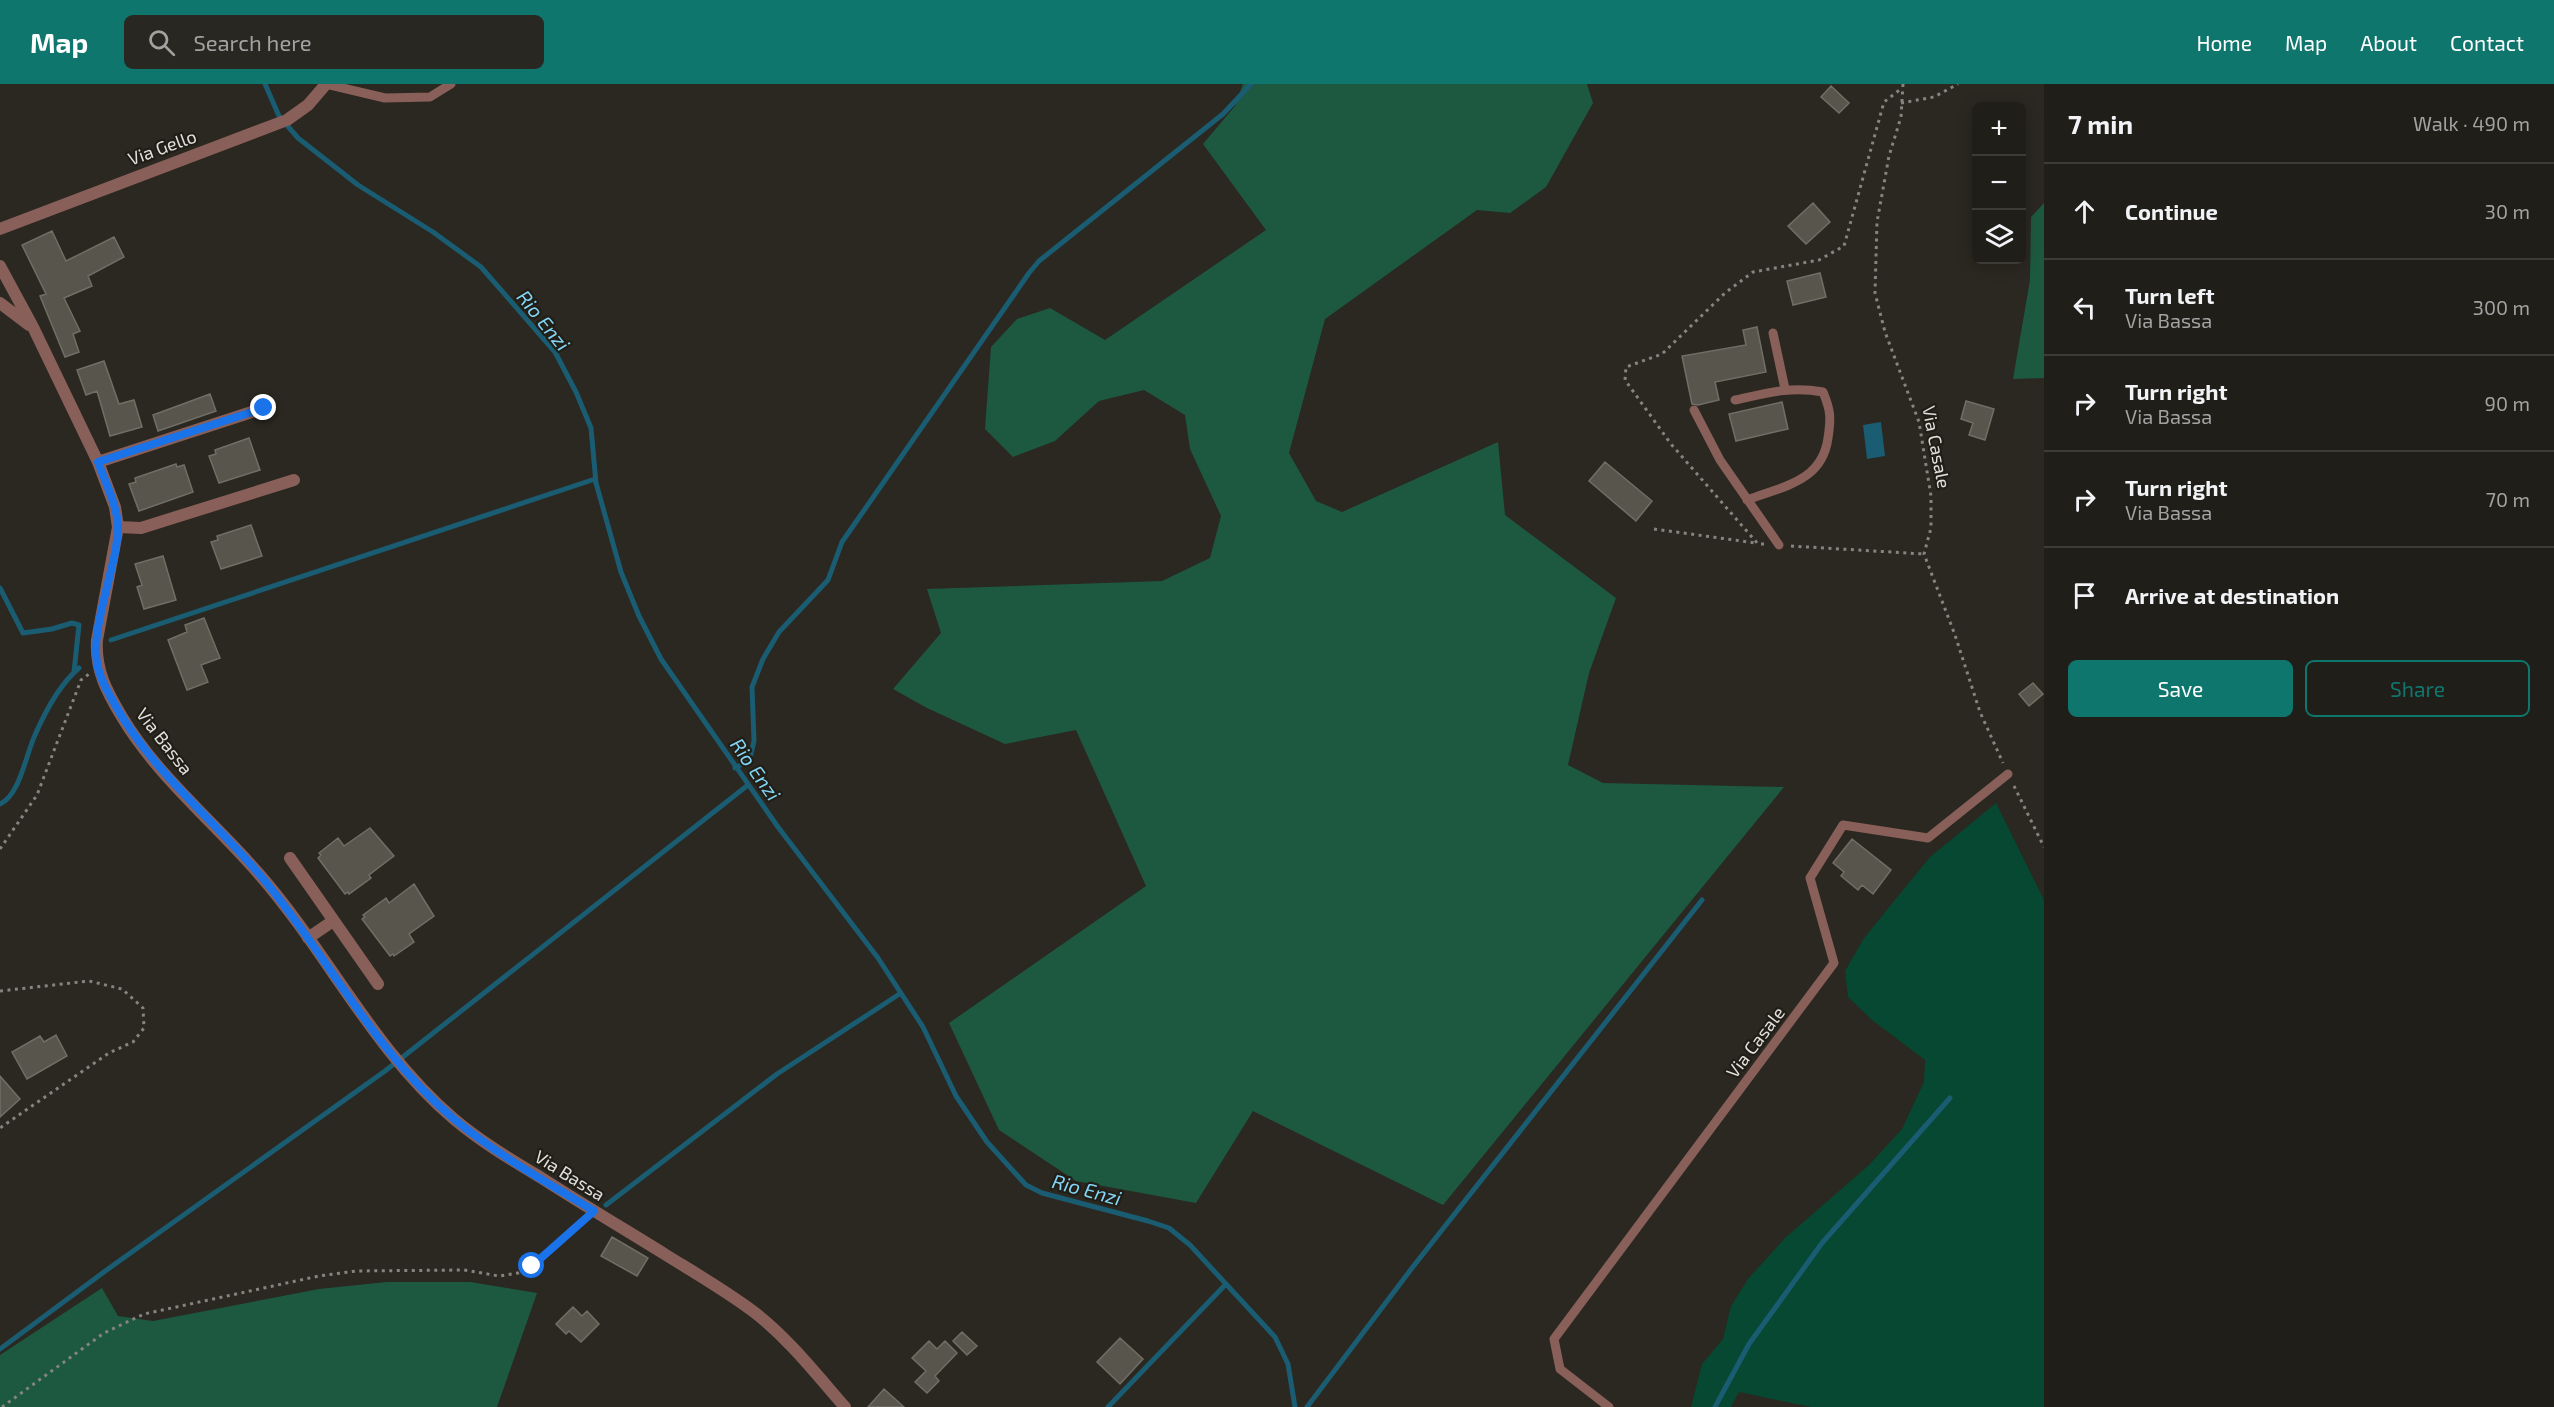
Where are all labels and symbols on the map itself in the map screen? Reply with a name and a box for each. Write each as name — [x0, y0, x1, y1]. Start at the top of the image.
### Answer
street label: Via Gello — [125, 124, 199, 170]
water label: Rio Enzi — [512, 285, 576, 355]
route end — [250, 394, 276, 420]
street label: Via Casale — [1918, 404, 1956, 490]
street label: Via Bassa — [132, 703, 198, 779]
water label: Rio Enzi — [726, 733, 786, 805]
street label: Via Casale — [1721, 1002, 1789, 1082]
street label: Via Bassa — [531, 1145, 609, 1205]
water label: Rio Enzi — [1050, 1168, 1124, 1210]
route start — [518, 1252, 544, 1278]

